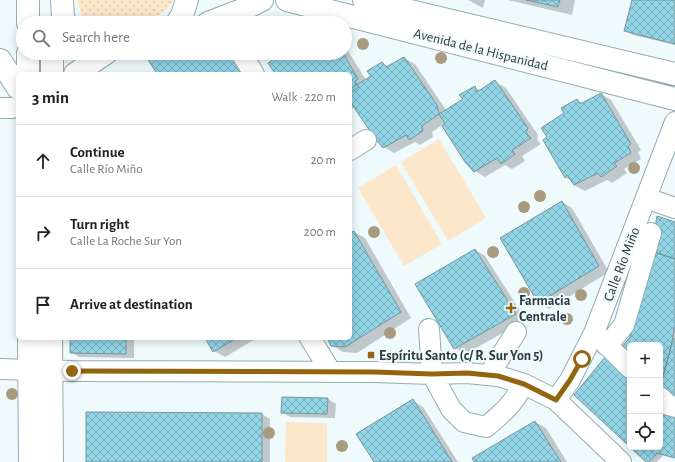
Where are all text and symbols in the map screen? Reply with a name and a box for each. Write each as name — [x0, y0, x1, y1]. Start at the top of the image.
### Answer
search box — [16, 16, 352, 60]
street label: Avenida de la Hispanidad — [412, 26, 549, 73]
icon: search — [30, 27, 52, 49]
text: Search here — [62, 30, 130, 45]
text: 3 min — [32, 89, 69, 106]
text: Walk · 220 m — [271, 91, 336, 104]
text: Continue — [70, 145, 125, 160]
icon: ahead — [32, 150, 54, 172]
text: 20 m — [311, 154, 336, 167]
text: Calle Río Miño — [70, 163, 143, 176]
text: Turn right — [70, 217, 129, 232]
icon: right — [32, 222, 54, 244]
street label: Calle Río Miño — [601, 225, 643, 303]
text: 200 m — [304, 226, 336, 239]
text: Calle La Roche Sur Yon — [70, 235, 182, 248]
icon: arrive — [32, 294, 54, 316]
place label: Farmacia Centrale — [519, 294, 571, 324]
text: Arrive at destination — [70, 297, 193, 312]
marker: Farmacia Centrale — [506, 303, 516, 313]
map controls — [627, 342, 663, 450]
button: + — [627, 342, 663, 378]
place label: Espíritu Santo (c/ R. Sur Yon 5) — [379, 349, 544, 363]
marker: Espíritu Santo (c/ R. Sur Yon 5) — [366, 350, 376, 360]
route start — [573, 350, 591, 368]
route end — [63, 362, 81, 380]
button: − — [627, 378, 663, 414]
button: locate — [627, 414, 663, 450]

